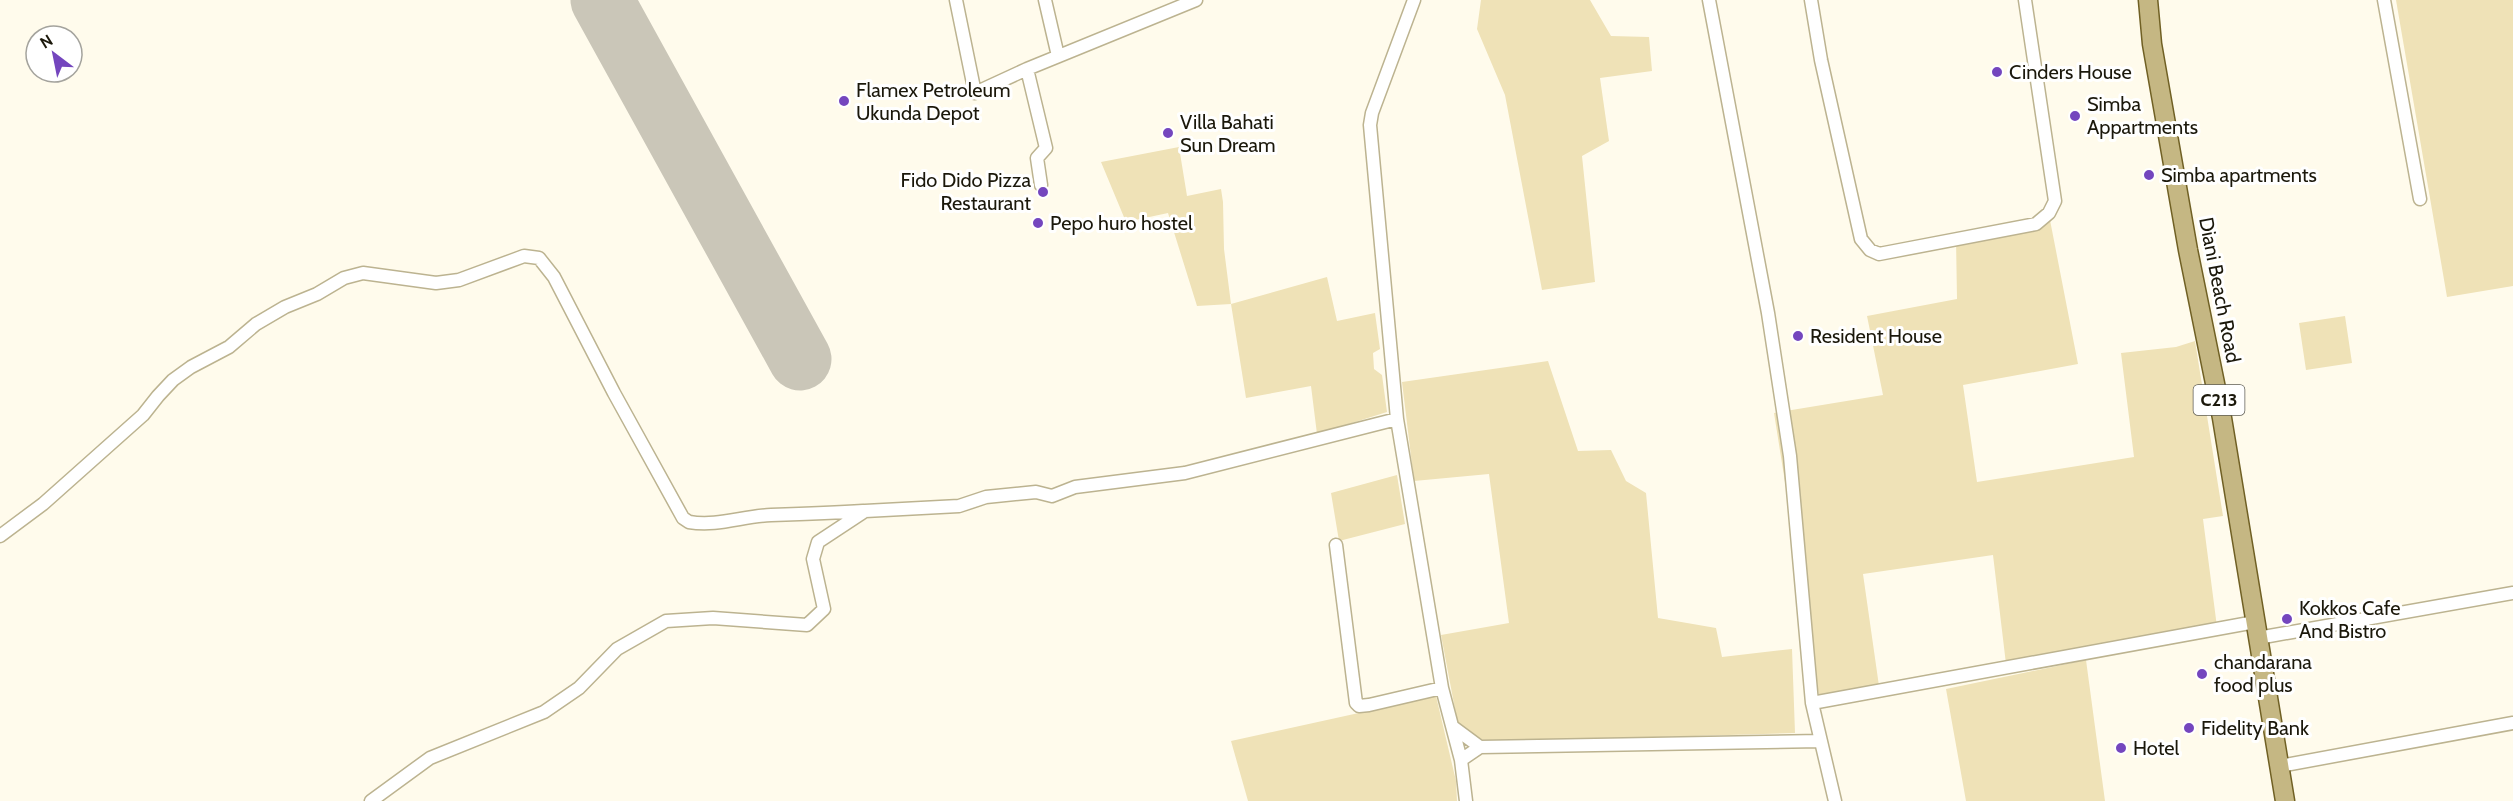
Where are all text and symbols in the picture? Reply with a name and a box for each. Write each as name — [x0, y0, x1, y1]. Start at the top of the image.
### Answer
north arrow — [24, 24, 84, 84]
text: N — [36, 31, 56, 53]
place label: Cinders House — [2009, 60, 2132, 84]
marker: Cinders House — [1990, 65, 2004, 79]
place label: Flamex Petroleum Ukunda Depot — [856, 78, 1011, 125]
place label: Simba Appartments — [2087, 92, 2198, 139]
marker: Flamex Petroleum Ukunda Depot — [837, 94, 851, 108]
marker: Simba Appartments — [2068, 109, 2082, 123]
place label: Villa Bahati Sun Dream — [1180, 110, 1276, 157]
marker: Villa Bahati Sun Dream — [1161, 126, 1175, 140]
place label: Simba apartments — [2161, 163, 2317, 187]
place label: Fido Dido Pizza Restaurant — [901, 168, 1031, 215]
marker: Simba apartments — [2142, 168, 2156, 182]
marker: Fido Dido Pizza Restaurant — [1036, 185, 1050, 199]
place label: Pepo huro hostel — [1050, 211, 1193, 235]
street label: Diani Beach Road — [2194, 215, 2246, 365]
marker: Pepo huro hostel — [1031, 216, 1045, 230]
place label: Resident House — [1810, 324, 1942, 348]
marker: Resident House — [1791, 329, 1805, 343]
road number: C213 — [2194, 385, 2244, 415]
place label: Kokkos Cafe And Bistro — [2299, 596, 2400, 643]
marker: Kokkos Cafe And Bistro — [2280, 612, 2294, 626]
place label: chandarana food plus — [2214, 650, 2312, 697]
marker: chandarana food plus — [2195, 667, 2209, 681]
place label: Fidelity Bank — [2201, 716, 2309, 740]
marker: Fidelity Bank — [2182, 721, 2196, 735]
place label: Hotel — [2133, 736, 2180, 760]
marker: Hotel — [2114, 741, 2128, 755]

